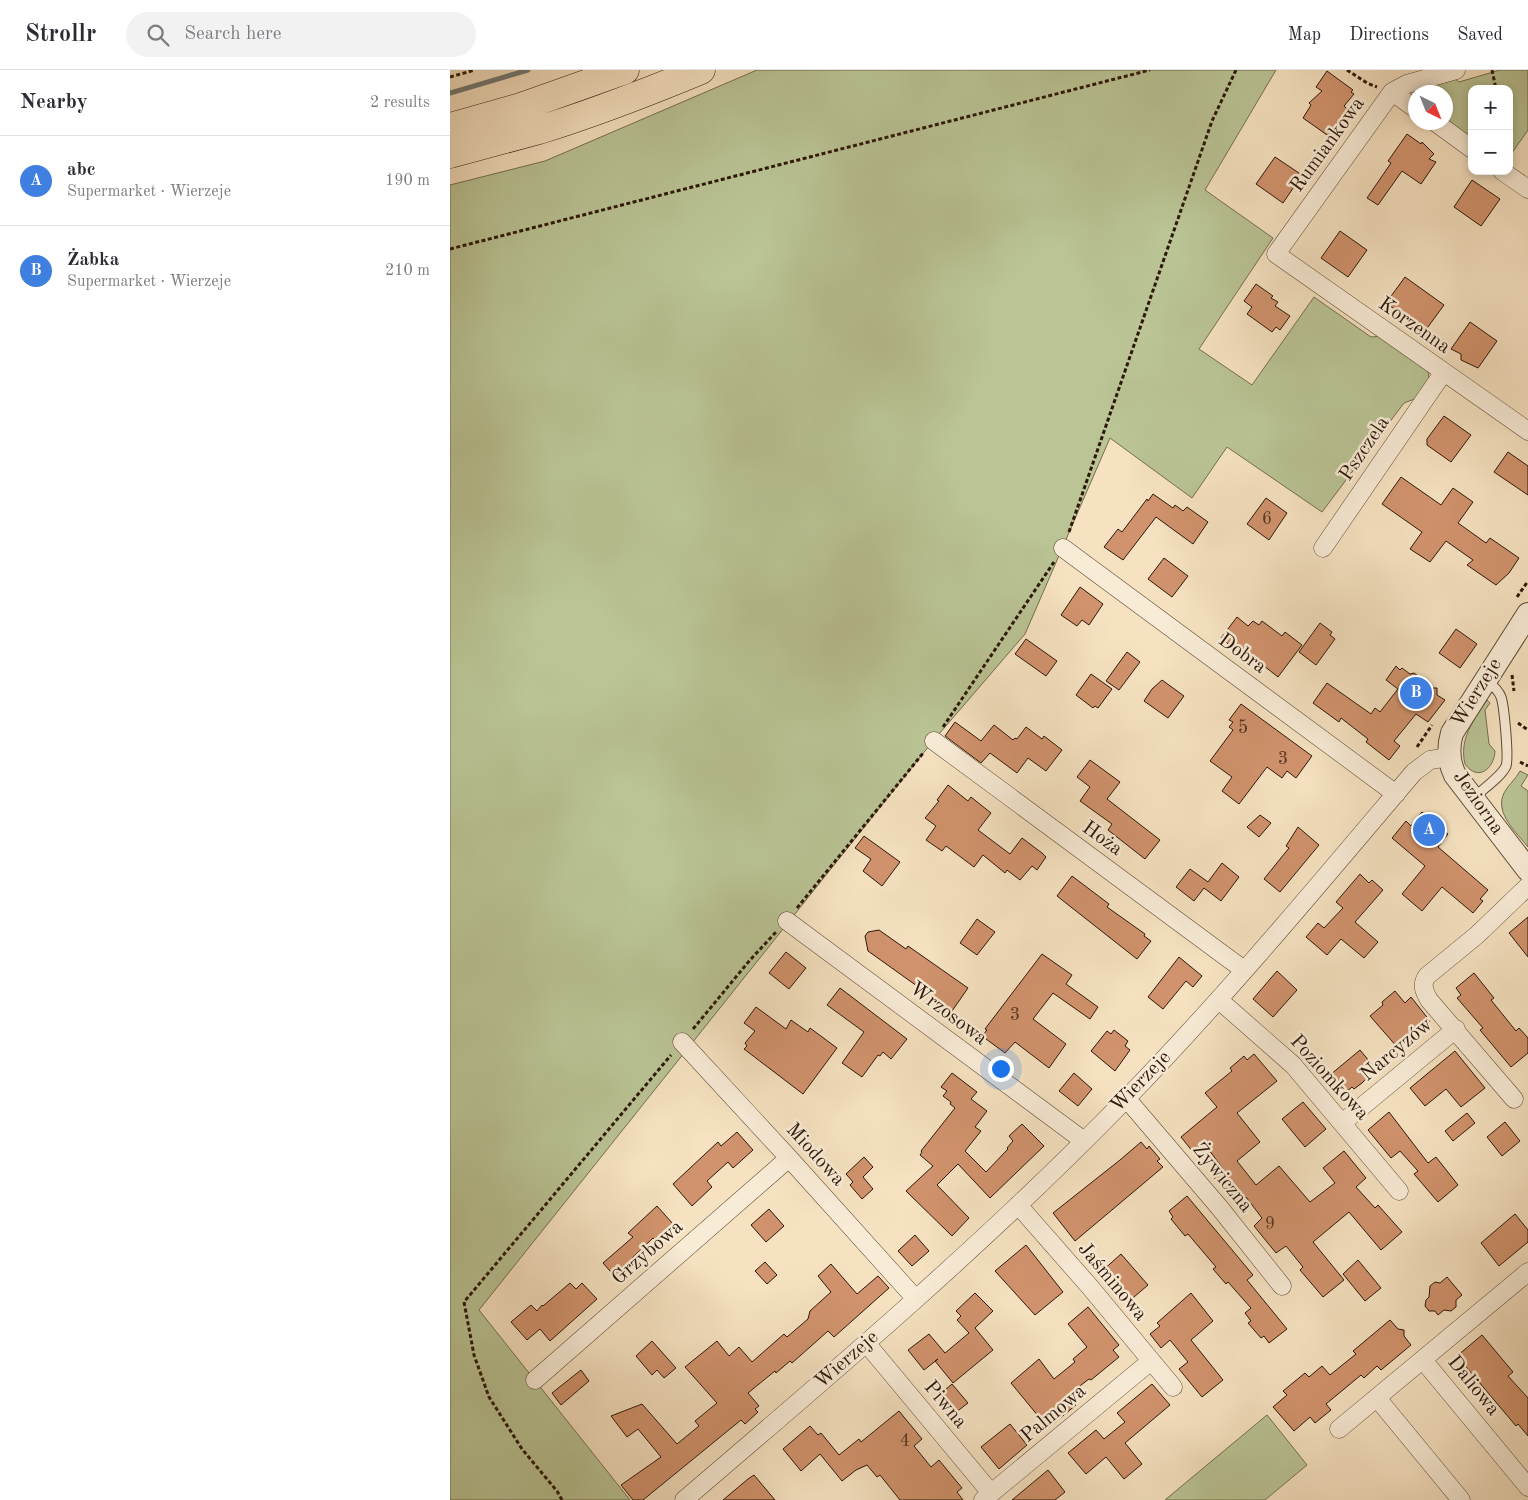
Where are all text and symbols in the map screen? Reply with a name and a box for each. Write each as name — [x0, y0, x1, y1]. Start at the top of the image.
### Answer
search box — [126, 12, 476, 57]
icon: search — [144, 21, 172, 49]
text: Strollr — [25, 23, 96, 47]
text: Search here — [184, 25, 282, 44]
text: Map — [1288, 26, 1321, 44]
text: Directions — [1349, 26, 1429, 44]
text: Saved — [1457, 26, 1503, 44]
north arrow — [1408, 85, 1453, 130]
map controls — [1468, 85, 1513, 175]
button: + — [1468, 85, 1513, 130]
text: Nearby — [20, 92, 88, 113]
street label: Rumiankowa — [1287, 94, 1369, 196]
text: 2 results — [370, 95, 430, 111]
button: − — [1468, 130, 1513, 175]
text: abc — [67, 161, 96, 180]
text: A — [30, 173, 42, 189]
text: 190 m — [385, 173, 430, 189]
text: Supermarket · Wierzeje — [67, 184, 231, 200]
text: Żabka — [67, 251, 119, 270]
text: B — [30, 263, 42, 279]
text: 210 m — [385, 263, 430, 279]
text: Supermarket · Wierzeje — [67, 274, 231, 290]
street label: Korzenna — [1374, 294, 1454, 358]
street label: Pszczela — [1336, 413, 1394, 485]
house number: 6 — [1262, 510, 1272, 528]
street label: Dobra — [1214, 630, 1270, 678]
street label: Wierzeje — [1448, 655, 1506, 731]
pin: B — [1400, 674, 1432, 712]
house number: 5 — [1238, 719, 1248, 737]
house number: 3 — [1278, 750, 1288, 768]
street label: Jeziorna — [1449, 767, 1507, 839]
pin: A — [1413, 811, 1445, 849]
street label: Hoża — [1078, 818, 1126, 860]
street label: Wrzosowa — [906, 979, 991, 1050]
house number: 3 — [1010, 1006, 1020, 1024]
street label: Narcyzów — [1357, 1014, 1437, 1086]
street label: Poziomkowa — [1286, 1031, 1372, 1125]
street label: Wierzeje — [1107, 1047, 1175, 1117]
your location — [988, 1056, 1014, 1082]
street label: Miodowa — [782, 1120, 848, 1190]
street label: Żywiczna — [1188, 1138, 1257, 1217]
house number: 9 — [1265, 1215, 1275, 1233]
street label: Grzybowa — [609, 1217, 687, 1289]
street label: Jaśminowa — [1074, 1239, 1151, 1325]
street label: Wierzeje — [811, 1327, 883, 1393]
street label: Daliowa — [1443, 1352, 1503, 1420]
street label: Piwna — [920, 1377, 970, 1433]
street label: Palmowa — [1018, 1381, 1090, 1447]
house number: 4 — [900, 1432, 910, 1450]

